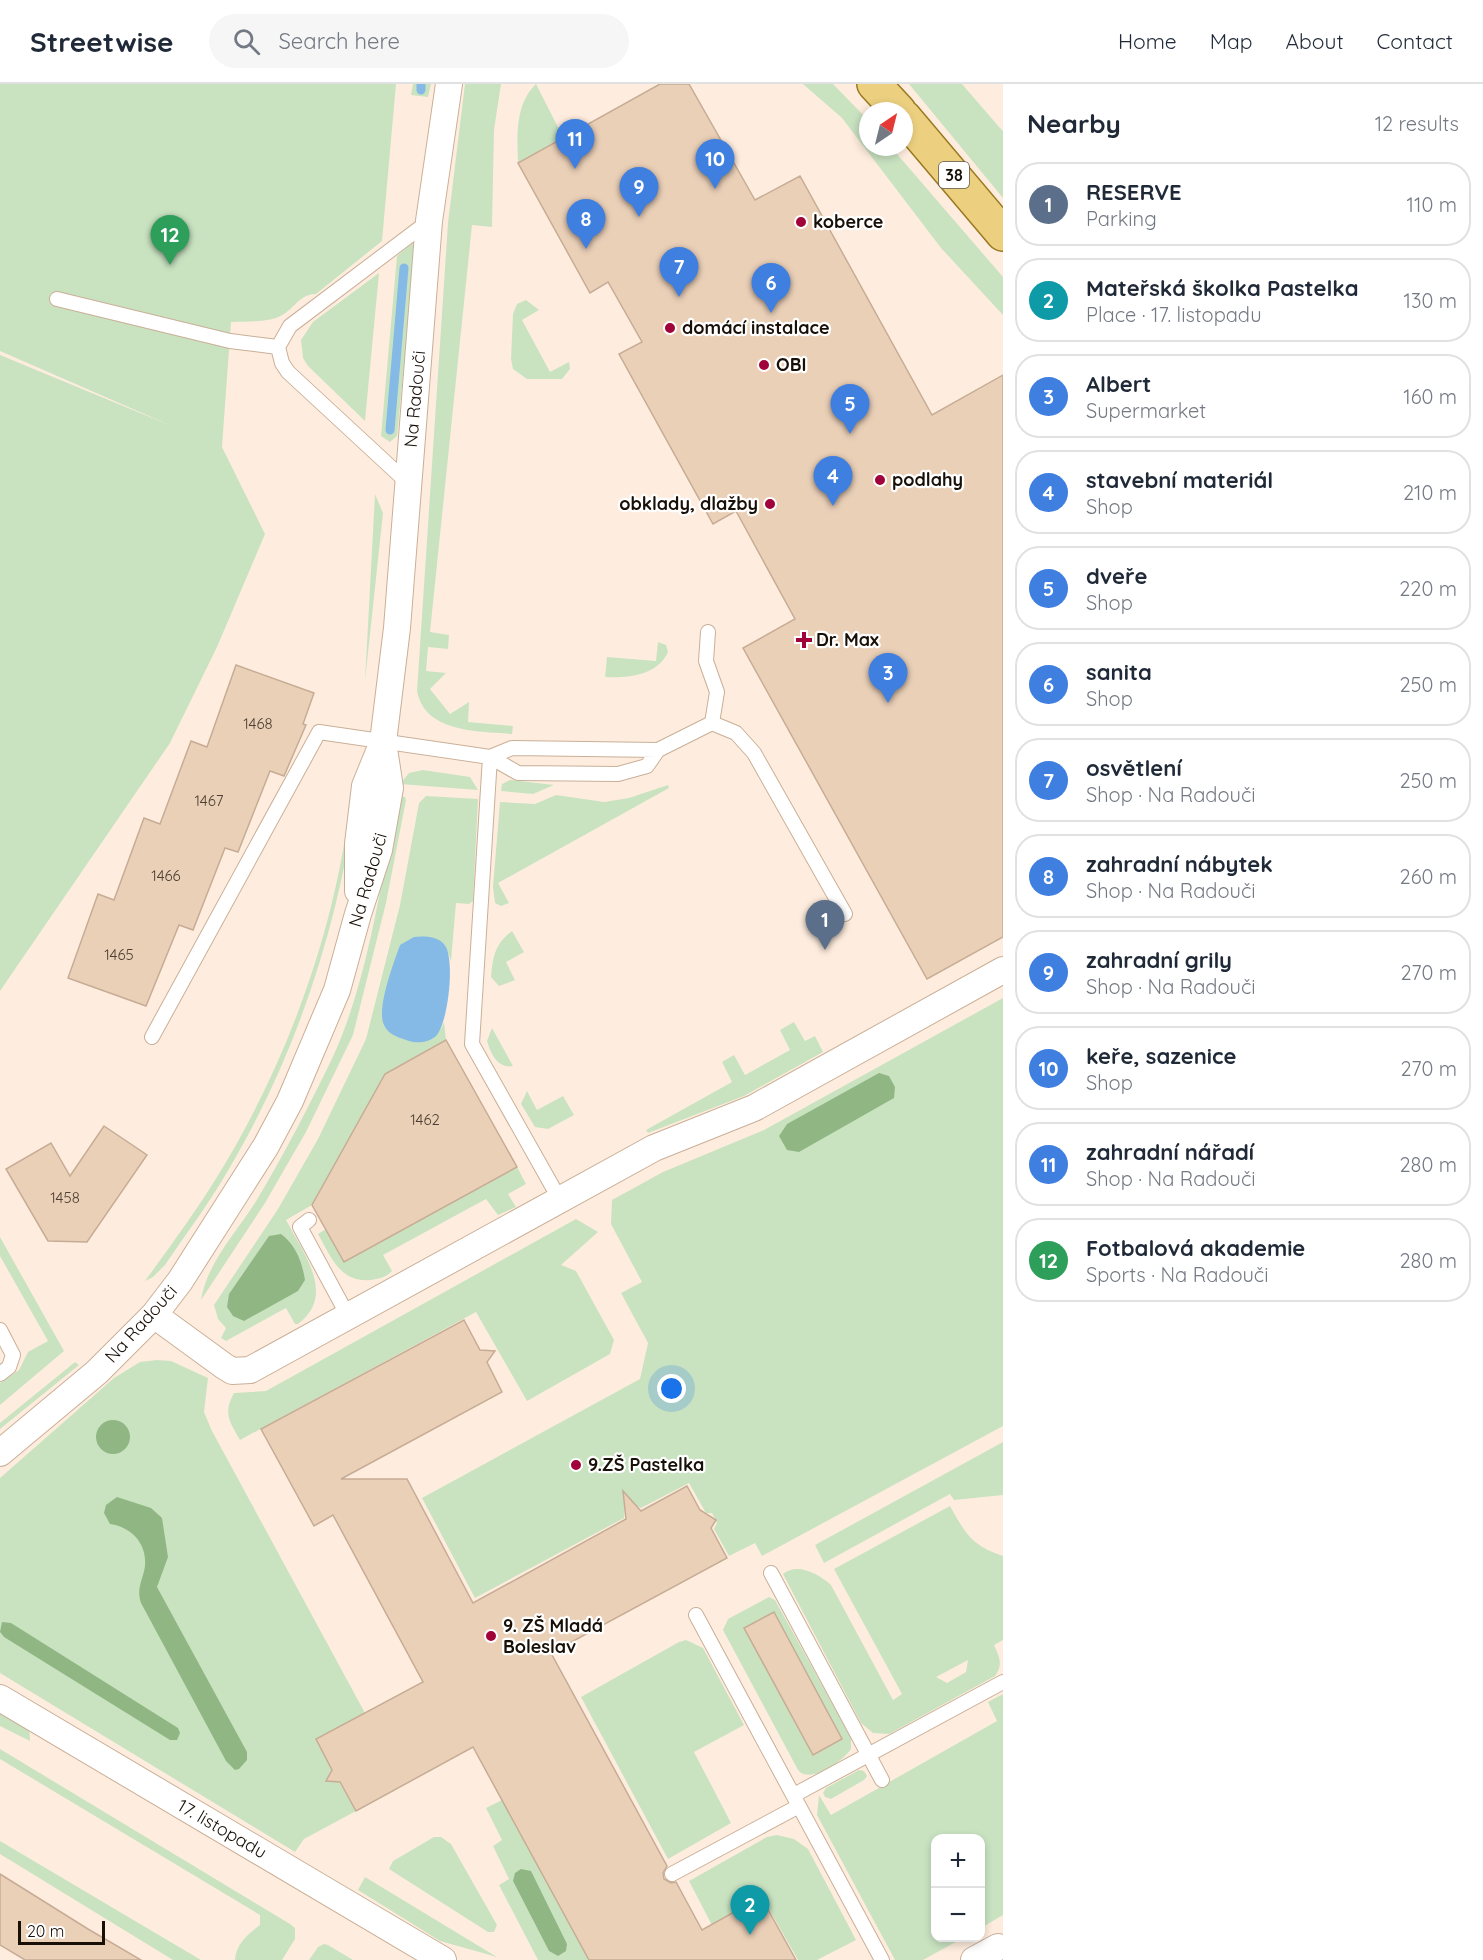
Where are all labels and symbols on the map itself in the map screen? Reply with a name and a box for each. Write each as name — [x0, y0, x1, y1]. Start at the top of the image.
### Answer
north arrow — [859, 102, 913, 156]
pin: 11 — [556, 120, 594, 169]
pin: 10 — [696, 140, 734, 189]
road number: 38 — [939, 162, 969, 188]
pin: 9 — [620, 168, 658, 217]
pin: 8 — [566, 200, 606, 249]
place label: koberce — [813, 210, 883, 233]
marker: koberce — [794, 215, 808, 229]
pin: 12 — [150, 216, 190, 265]
pin: 7 — [660, 248, 698, 297]
pin: 6 — [752, 264, 790, 313]
place label: domácí instalace — [682, 316, 830, 339]
marker: domácí instalace — [663, 321, 677, 335]
street label: Na Radouči — [399, 350, 430, 448]
place label: OBI — [776, 353, 806, 376]
marker: OBI — [757, 358, 771, 372]
pin: 5 — [830, 384, 870, 434]
pin: 4 — [814, 456, 852, 506]
place label: podlahy — [892, 468, 963, 491]
marker: podlahy — [873, 473, 887, 487]
place label: obklady, dlažby — [619, 492, 758, 515]
marker: obklady, dlažby — [763, 497, 777, 511]
place label: Dr. Max — [816, 628, 879, 651]
marker: Dr. Max — [797, 633, 811, 647]
pin: 3 — [868, 654, 908, 703]
house number: 1468 — [243, 714, 273, 733]
house number: 1467 — [195, 791, 224, 810]
street label: Na Radouči — [343, 830, 392, 930]
house number: 1466 — [151, 866, 181, 885]
pin: 1 — [806, 900, 844, 950]
house number: 1465 — [104, 945, 134, 964]
house number: 1462 — [410, 1110, 440, 1129]
house number: 1458 — [50, 1188, 80, 1207]
street label: Na Radouči — [100, 1280, 182, 1367]
your location — [657, 1374, 686, 1403]
place label: 9.ZŠ Pastelka — [588, 1453, 704, 1476]
marker: 9.ZŠ Pastelka — [569, 1458, 583, 1472]
place label: 9. ZŠ Mladá Boleslav — [503, 1614, 603, 1658]
marker: 9. ZŠ Mladá Boleslav — [484, 1629, 498, 1643]
street label: 17. listopadu — [173, 1794, 271, 1863]
pin: 2 — [730, 1886, 770, 1935]
scale bar — [18, 1918, 105, 1946]

